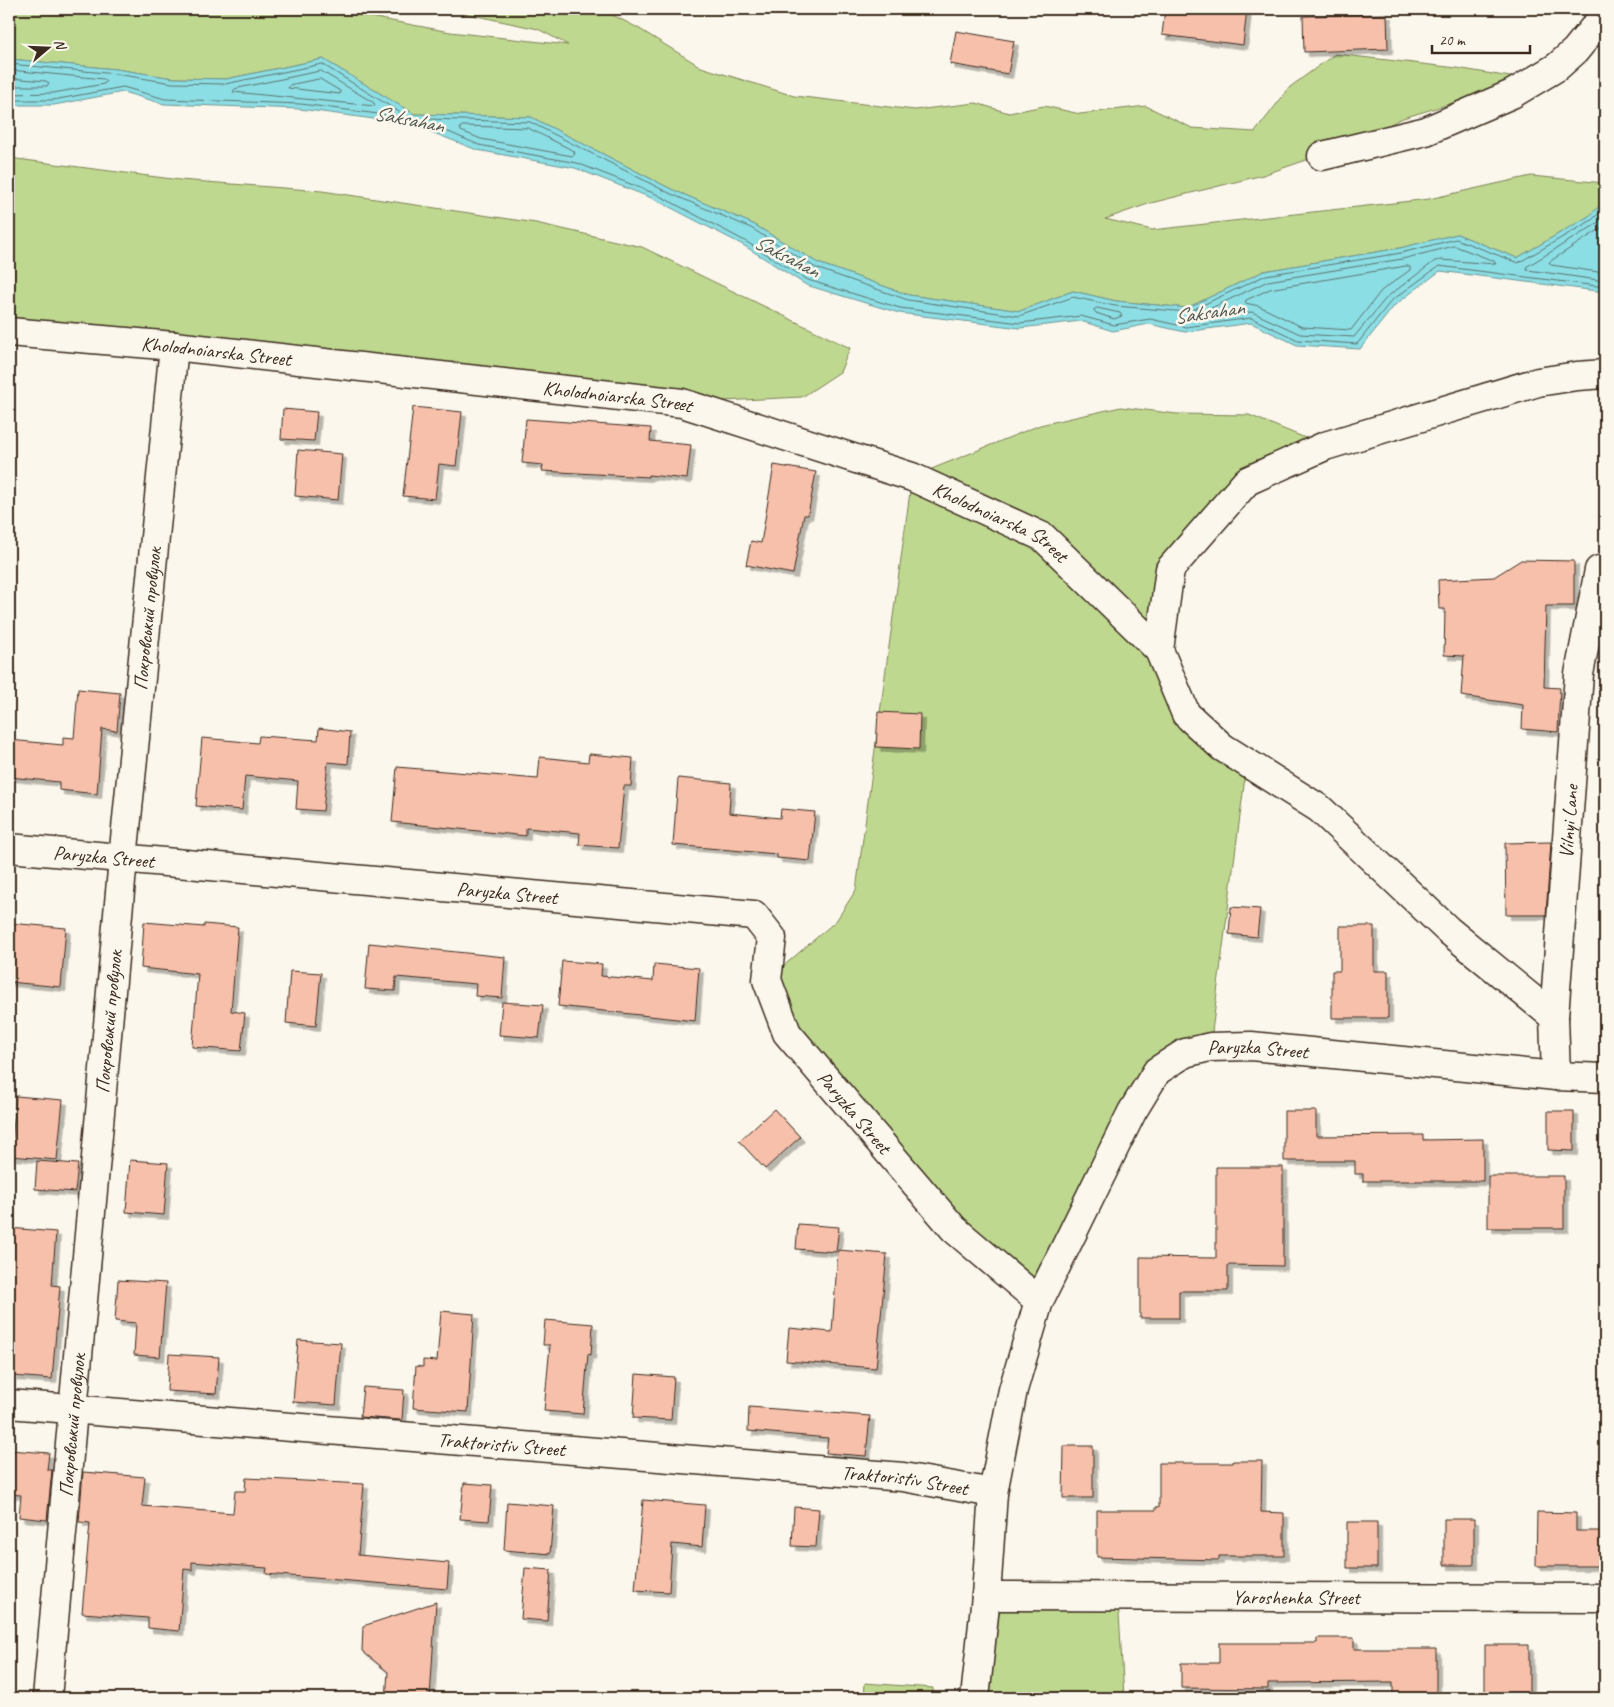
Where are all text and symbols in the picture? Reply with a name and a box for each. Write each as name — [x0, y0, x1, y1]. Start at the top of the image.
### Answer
north arrow — [22, 22, 72, 72]
scale bar — [1432, 22, 1529, 54]
text: 20 m — [1439, 31, 1466, 50]
text: N — [50, 37, 70, 53]
water label: Saksahan — [372, 100, 447, 139]
water label: Saksahan — [750, 229, 825, 284]
water label: Saksahan — [1173, 294, 1247, 330]
street label: Kholodnoiarska Street — [140, 331, 295, 372]
street label: Kholodnoiarska Street — [542, 375, 698, 419]
street label: Kholodnoiarska Street — [929, 476, 1075, 569]
street label: Покровський провулок — [128, 544, 167, 691]
street label: Vilnyi Lane — [1554, 782, 1584, 859]
street label: Paryzka Street — [52, 840, 157, 874]
street label: Paryzka Street — [456, 876, 561, 910]
street label: Покровський провулок — [90, 948, 128, 1094]
street label: Paryzka Street — [1207, 1034, 1312, 1065]
street label: Paryzka Street — [812, 1066, 898, 1161]
street label: Покровський провулок — [53, 1351, 91, 1498]
street label: Traktoristiv Street — [437, 1427, 568, 1463]
street label: Traktoristiv Street — [840, 1460, 972, 1502]
street label: Yaroshenka Street — [1232, 1585, 1362, 1610]

